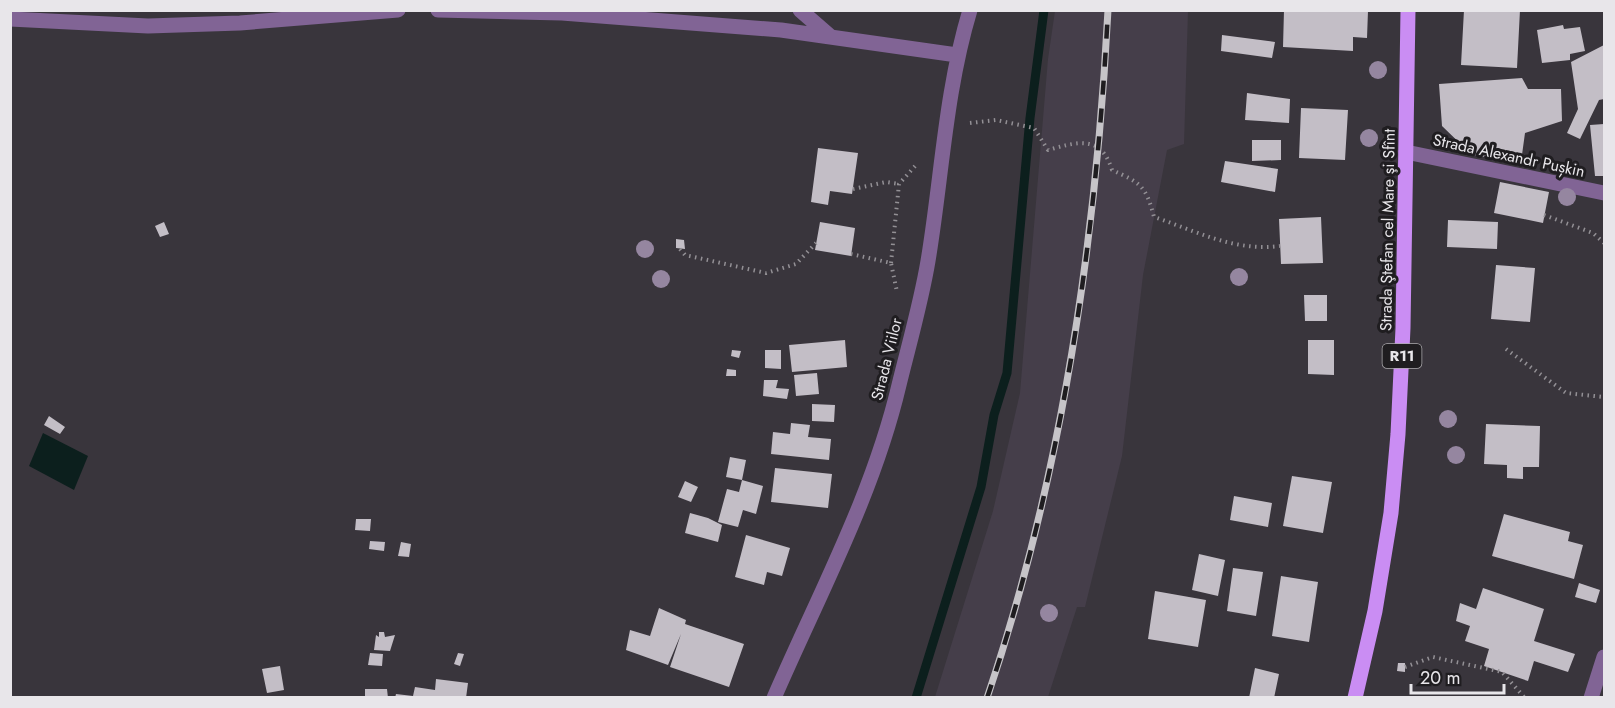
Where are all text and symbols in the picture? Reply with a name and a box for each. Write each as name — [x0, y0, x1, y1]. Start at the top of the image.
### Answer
street label: Strada Alexandr Pușkin — [1431, 128, 1587, 183]
street label: Strada Ştefan cel Mare şi Sfînt — [1374, 129, 1401, 331]
street label: Strada Viilor — [865, 315, 908, 403]
road number: R11 — [1382, 344, 1422, 368]
scale bar — [1411, 657, 1504, 695]
text: 20 m — [1420, 665, 1460, 691]

